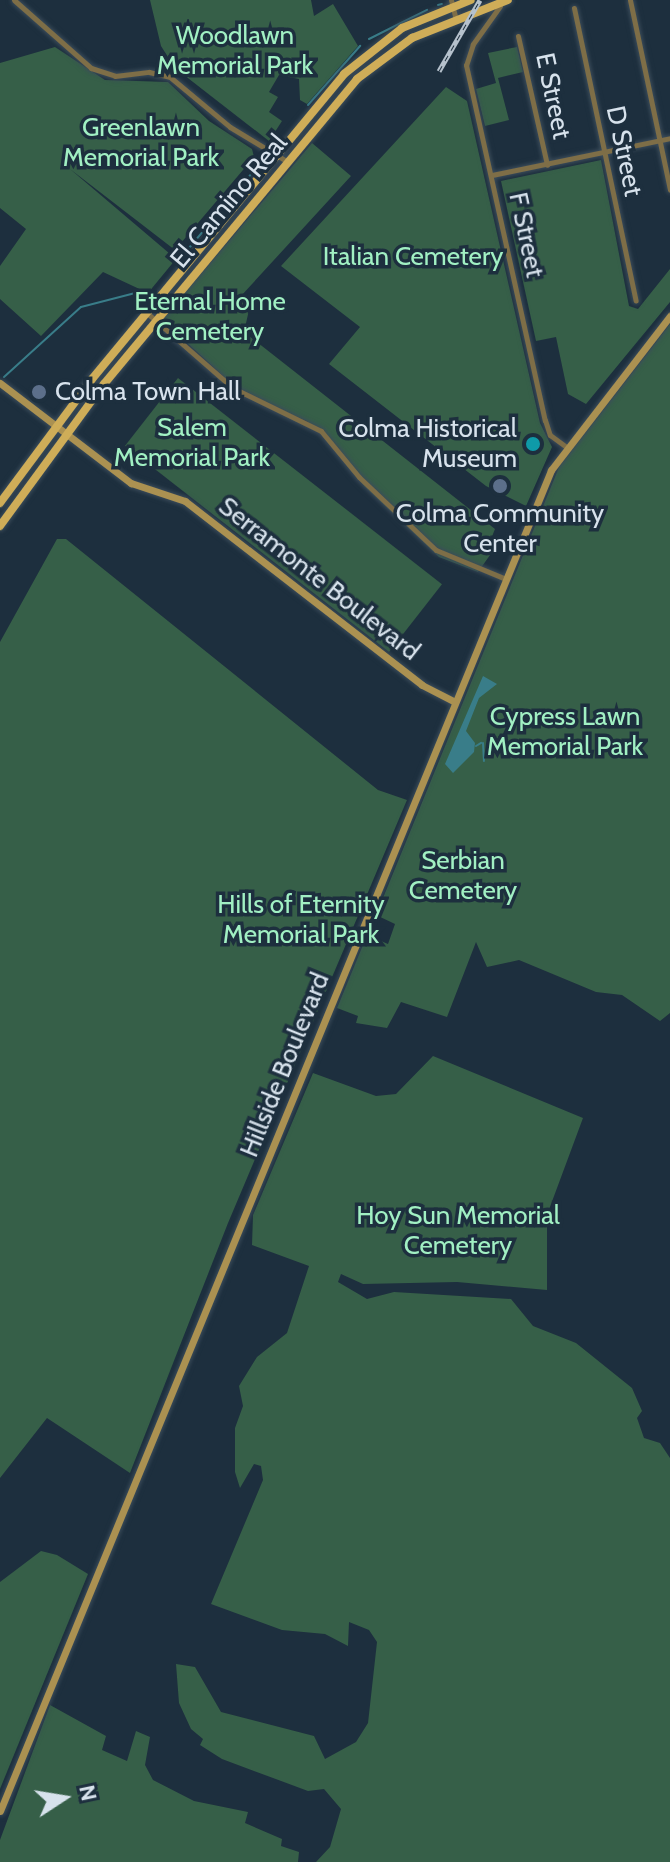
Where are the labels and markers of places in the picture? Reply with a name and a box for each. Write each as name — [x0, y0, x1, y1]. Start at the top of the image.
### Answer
place label: Colma Town Hall — [55, 376, 240, 408]
marker: Colma Town Hall — [30, 383, 48, 401]
place label: Colma Historical Museum — [338, 413, 517, 474]
marker: Colma Historical Museum — [524, 435, 542, 453]
marker: Colma Community Center — [491, 477, 509, 495]
place label: Colma Community Center — [396, 498, 604, 560]

